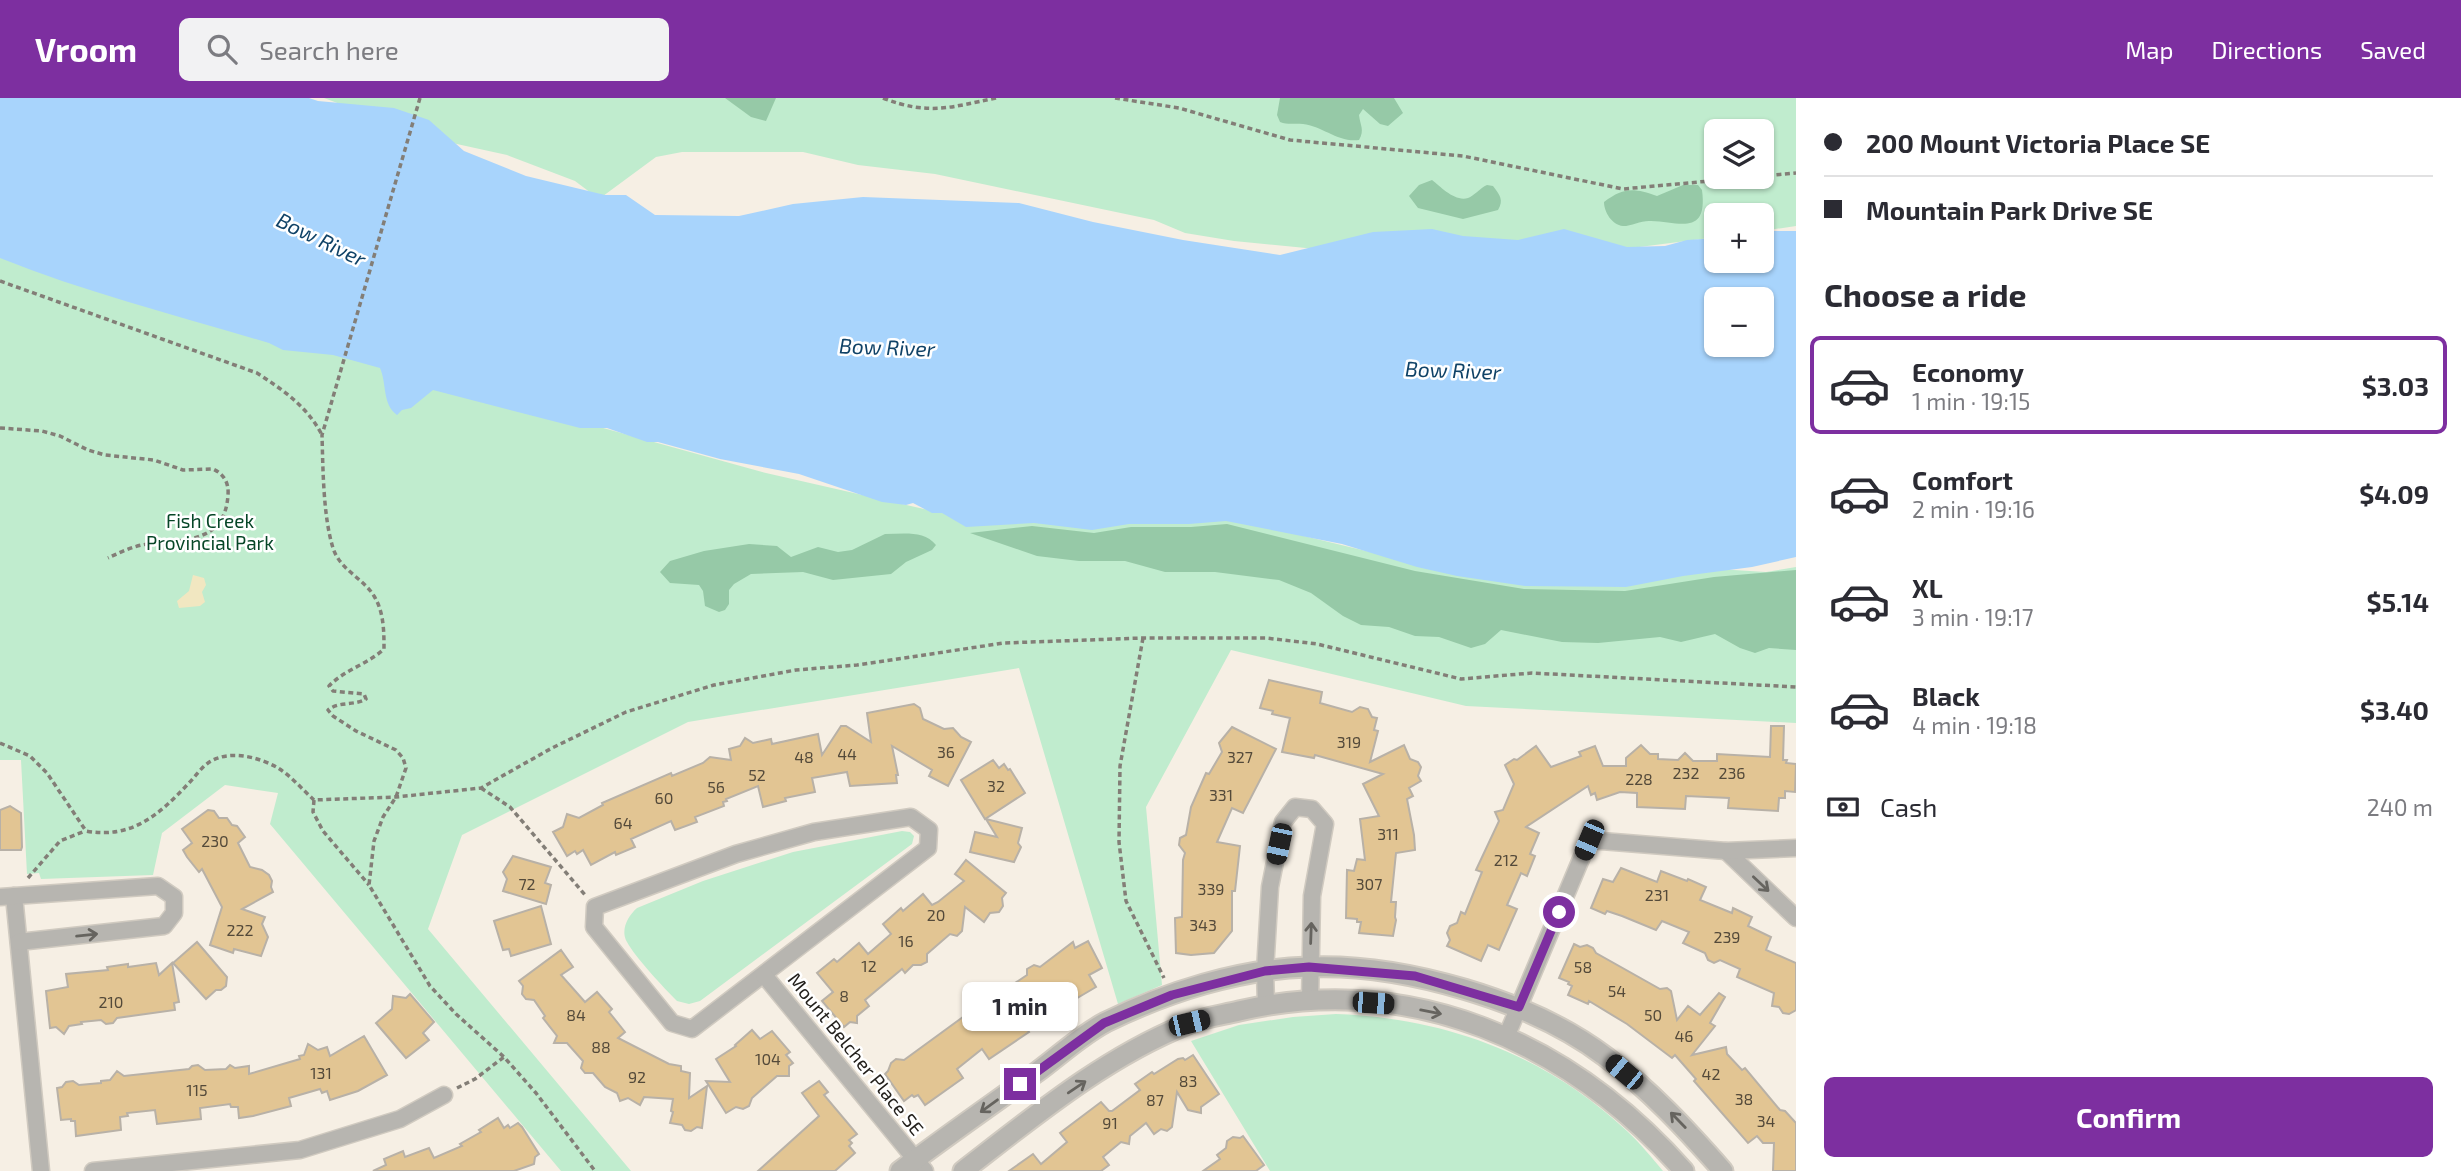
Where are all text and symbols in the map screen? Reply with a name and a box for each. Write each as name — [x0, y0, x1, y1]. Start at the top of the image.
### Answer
search box — [179, 18, 669, 81]
text: Vroom — [35, 29, 137, 69]
icon: search — [203, 30, 241, 68]
text: Search here — [259, 34, 399, 65]
text: Map — [2125, 35, 2173, 64]
text: Directions — [2211, 35, 2322, 64]
text: Saved — [2360, 35, 2426, 64]
map controls — [1704, 119, 1774, 357]
button: layers — [1704, 119, 1774, 189]
text: 200 Mount Victoria Place SE — [1866, 127, 2210, 158]
text: Mountain Park Drive SE — [1866, 194, 2153, 225]
button: + — [1704, 203, 1774, 273]
water label: Bow River — [273, 206, 371, 271]
text: Choose a ride — [1824, 275, 2027, 313]
button: − — [1704, 287, 1774, 357]
water label: Bow River — [839, 332, 936, 361]
icon: car — [1828, 354, 1891, 417]
water label: Bow River — [1405, 355, 1502, 384]
text: Economy — [1912, 356, 2024, 387]
text: $3.03 — [2362, 370, 2429, 401]
text: 1 min · 19:15 — [1912, 387, 2030, 415]
icon: car — [1828, 462, 1891, 525]
text: Comfort — [1912, 464, 2013, 495]
text: $4.09 — [2359, 478, 2429, 509]
text: 2 min · 19:16 — [1912, 495, 2035, 523]
park label: Fish Creek Provincial Park — [146, 509, 274, 554]
icon: car — [1828, 570, 1891, 633]
text: XL — [1912, 572, 1943, 603]
text: $5.14 — [2367, 586, 2429, 617]
text: 3 min · 19:17 — [1912, 603, 2034, 631]
icon: car — [1828, 678, 1891, 741]
text: Black — [1912, 680, 1980, 711]
text: $3.40 — [2360, 694, 2429, 725]
text: 4 min · 19:18 — [1912, 711, 2037, 739]
house number: 319 — [1337, 732, 1361, 751]
house number: 36 — [937, 742, 955, 761]
house number: 44 — [837, 744, 857, 763]
house number: 48 — [794, 747, 814, 766]
house number: 327 — [1227, 747, 1253, 766]
house number: 232 — [1673, 763, 1699, 782]
house number: 236 — [1718, 763, 1746, 782]
house number: 52 — [748, 765, 766, 784]
house number: 228 — [1625, 769, 1653, 788]
house number: 32 — [987, 776, 1005, 795]
house number: 56 — [707, 777, 725, 796]
house number: 331 — [1209, 785, 1233, 804]
house number: 60 — [655, 788, 673, 807]
icon: cash — [1824, 788, 1862, 826]
text: Cash — [1880, 791, 1937, 822]
text: 240 m — [2367, 793, 2433, 821]
house number: 64 — [614, 813, 633, 832]
car — [1572, 817, 1607, 863]
car — [1265, 821, 1294, 867]
house number: 311 — [1377, 824, 1399, 843]
house number: 230 — [201, 831, 229, 850]
house number: 212 — [1494, 850, 1518, 869]
house number: 72 — [518, 874, 536, 893]
house number: 307 — [1356, 874, 1382, 893]
one-way arrow — [1752, 876, 1769, 893]
house number: 339 — [1198, 879, 1224, 898]
house number: 231 — [1645, 885, 1669, 904]
route start — [1543, 896, 1575, 928]
house number: 20 — [927, 905, 945, 924]
house number: 343 — [1189, 915, 1217, 934]
house number: 222 — [227, 920, 253, 939]
one-way arrow — [1304, 921, 1317, 944]
house number: 239 — [1713, 927, 1741, 946]
one-way arrow — [75, 928, 97, 941]
house number: 16 — [898, 931, 914, 950]
house number: 12 — [861, 956, 877, 975]
house number: 58 — [1574, 957, 1592, 976]
street label: Mount Belcher Place SE — [784, 968, 929, 1140]
house number: 54 — [1608, 981, 1626, 1000]
callout: 1 min — [962, 982, 1078, 1032]
house number: 8 — [839, 986, 849, 1005]
car — [1352, 991, 1395, 1015]
house number: 210 — [98, 992, 124, 1011]
text: 1 min — [992, 992, 1048, 1020]
house number: 84 — [566, 1005, 586, 1024]
house number: 50 — [1644, 1005, 1662, 1024]
one-way arrow — [1419, 1006, 1442, 1020]
car — [1167, 1008, 1212, 1038]
house number: 46 — [1675, 1026, 1694, 1045]
house number: 88 — [591, 1037, 611, 1056]
house number: 104 — [755, 1049, 781, 1068]
car — [1602, 1050, 1647, 1094]
house number: 131 — [310, 1063, 332, 1082]
house number: 42 — [1702, 1064, 1720, 1083]
house number: 92 — [628, 1067, 646, 1086]
route end — [1004, 1068, 1036, 1100]
house number: 83 — [1179, 1071, 1197, 1090]
button: Confirm — [1824, 1077, 2433, 1157]
house number: 115 — [186, 1080, 208, 1099]
one-way arrow — [1067, 1080, 1086, 1094]
house number: 38 — [1735, 1089, 1753, 1108]
house number: 87 — [1146, 1090, 1164, 1109]
one-way arrow — [980, 1099, 999, 1113]
house number: 34 — [1757, 1111, 1776, 1130]
one-way arrow — [1669, 1112, 1686, 1129]
house number: 91 — [1102, 1113, 1118, 1132]

